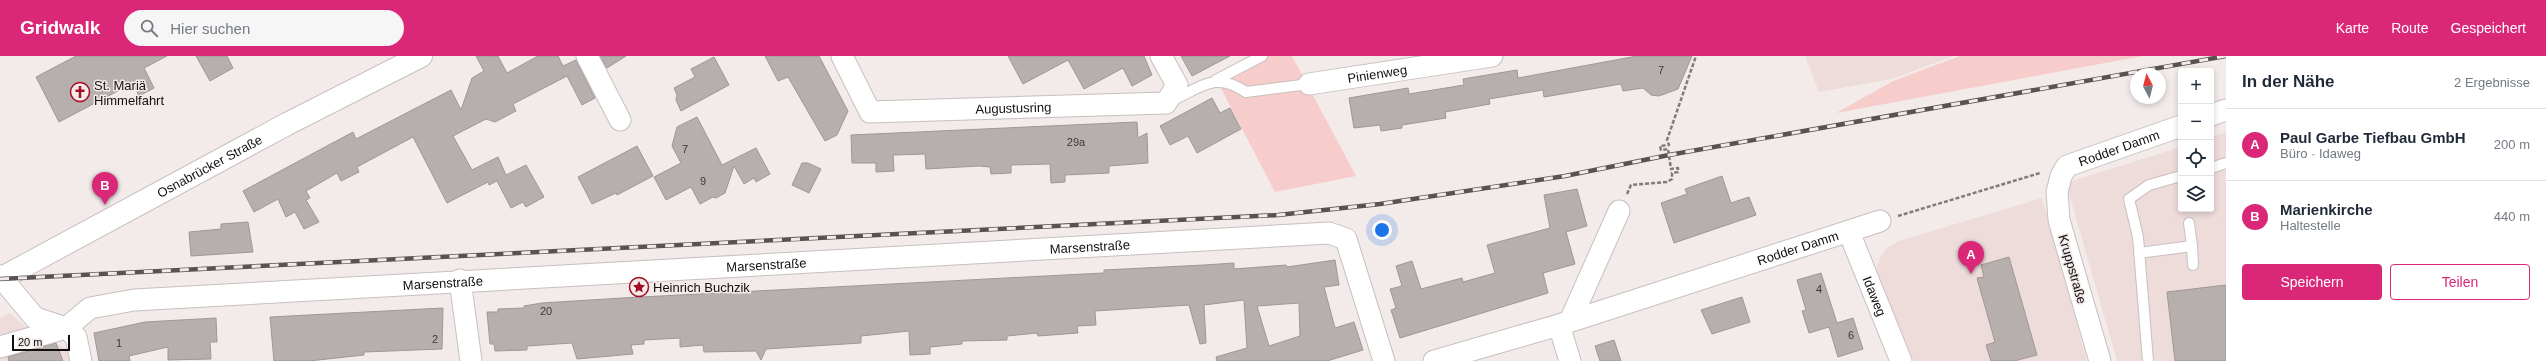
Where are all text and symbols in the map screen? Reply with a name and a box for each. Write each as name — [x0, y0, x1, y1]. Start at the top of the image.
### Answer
search box — [124, 10, 404, 46]
text: Gridwalk — [20, 17, 100, 38]
icon: search — [138, 17, 160, 39]
text: Hier suchen — [170, 20, 250, 37]
text: Karte — [2336, 20, 2369, 36]
text: Route — [2391, 20, 2429, 36]
text: Gespeichert — [2451, 20, 2526, 36]
street label: Pinienweg — [1346, 62, 1408, 86]
house number: 7 — [1658, 64, 1664, 76]
north arrow — [2130, 68, 2166, 104]
map controls — [2178, 68, 2214, 212]
button: + — [2178, 68, 2214, 104]
text: In der Nähe — [2242, 72, 2335, 91]
text: 2 Ergebnisse — [2454, 75, 2530, 90]
place label: St. Mariä Himmelfahrt — [94, 78, 164, 108]
church icon: St. Mariä Himmelfahrt — [69, 81, 91, 103]
street label: Augustusring — [975, 99, 1052, 117]
button: − — [2178, 104, 2214, 140]
street label: Rodder Damm — [2077, 127, 2161, 169]
text: Paul Garbe Tiefbau GmbH — [2280, 129, 2466, 146]
street label: Osnabrücker Straße — [155, 132, 265, 201]
house number: 29a — [1067, 136, 1086, 148]
text: A — [2250, 137, 2260, 152]
text: 200 m — [2494, 137, 2530, 152]
button: locate — [2178, 140, 2214, 176]
house number: 7 — [682, 143, 688, 155]
text: Büro · Idaweg — [2280, 146, 2361, 161]
pin: B — [92, 172, 118, 205]
house number: 9 — [700, 175, 706, 187]
button: layers — [2178, 176, 2214, 212]
text: Marienkirche — [2280, 201, 2373, 218]
text: B — [2250, 209, 2260, 224]
text: 440 m — [2494, 209, 2530, 224]
text: Haltestelle — [2280, 218, 2341, 233]
your location — [1372, 220, 1392, 240]
street label: Rodder Damm — [1755, 228, 1840, 268]
street label: Kruppstraße — [2055, 233, 2090, 306]
street label: Marsenstraße — [1049, 237, 1130, 257]
pin: A — [1958, 241, 1984, 274]
street label: Marsenstraße — [726, 255, 807, 275]
button: Speichern — [2242, 264, 2382, 300]
button: Teilen — [2390, 264, 2530, 300]
street label: Marsenstraße — [402, 273, 483, 293]
street label: Idaweg — [1860, 274, 1889, 318]
place icon: Heinrich Buchzik — [628, 276, 650, 298]
place label: Heinrich Buchzik — [653, 280, 750, 295]
house number: 4 — [1816, 283, 1822, 295]
house number: 20 — [540, 305, 552, 317]
house number: 6 — [1848, 329, 1854, 341]
scale bar — [12, 333, 70, 352]
house number: 2 — [432, 333, 438, 345]
text: 20 m — [18, 336, 42, 348]
house number: 1 — [116, 337, 122, 349]

